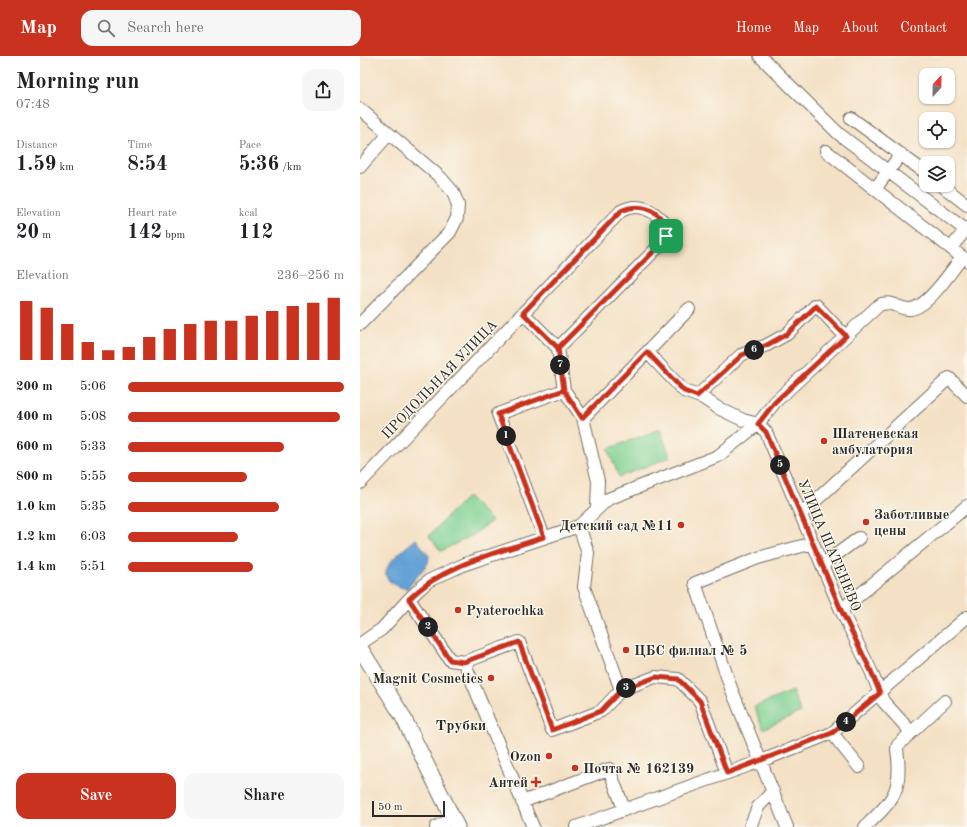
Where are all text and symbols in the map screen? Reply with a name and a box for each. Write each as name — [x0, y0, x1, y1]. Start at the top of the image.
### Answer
search box — [81, 10, 361, 46]
icon: search — [95, 17, 117, 39]
text: Map — [20, 19, 57, 38]
text: Search here — [127, 21, 204, 36]
text: Home — [736, 21, 771, 35]
text: Map — [793, 21, 819, 35]
text: About — [841, 21, 878, 35]
text: Contact — [900, 21, 947, 35]
north arrow — [919, 68, 955, 104]
map controls — [919, 68, 955, 192]
button: share — [302, 69, 344, 111]
text: Morning run — [16, 71, 139, 93]
text: 07:48 — [16, 98, 50, 111]
button: locate — [919, 112, 955, 148]
text: Distance — [16, 140, 57, 151]
text: Time — [127, 140, 152, 151]
text: Pace — [239, 140, 261, 151]
text: 1.59 — [16, 155, 56, 175]
text: 8:54 — [127, 155, 168, 175]
text: 5:36 — [239, 155, 279, 175]
button: layers — [919, 156, 955, 192]
text: km — [56, 162, 74, 173]
text: /km — [279, 162, 302, 173]
text: Elevation — [16, 208, 61, 219]
text: Heart rate — [127, 208, 177, 219]
text: kcal — [239, 208, 258, 219]
pin — [649, 219, 683, 253]
text: 20 — [16, 223, 39, 243]
text: 142 — [127, 223, 162, 243]
text: 112 — [239, 223, 273, 243]
icon: arrive — [655, 225, 677, 247]
text: m — [39, 230, 51, 241]
text: bpm — [162, 230, 185, 241]
text: Elevation — [16, 269, 69, 282]
text: 236–256 m — [277, 269, 344, 282]
street label: ПРОДОЛЬНАЯ УЛИЦА — [379, 317, 500, 442]
pin: 6 — [744, 340, 764, 360]
text: 6 — [751, 344, 757, 355]
pin: 7 — [550, 355, 570, 375]
text: 7 — [557, 359, 563, 370]
text: 200 m — [16, 380, 53, 393]
text: 5:06 — [80, 380, 106, 393]
text: 400 m — [16, 410, 53, 423]
text: 5:08 — [80, 410, 106, 423]
pin: 1 — [496, 426, 516, 446]
place label: Шатеневская амбулатория — [832, 427, 918, 457]
text: 1 — [503, 430, 509, 441]
marker: Шатеневская амбулатория — [819, 436, 829, 446]
text: 600 m — [16, 440, 53, 453]
text: 5:33 — [80, 440, 106, 453]
pin: 5 — [770, 455, 790, 475]
text: 5 — [777, 459, 783, 470]
text: 800 m — [16, 470, 53, 483]
text: 5:55 — [80, 470, 106, 483]
street label: УЛИЦА ШАТЕНЕВО — [795, 477, 863, 614]
text: 1.0 km — [16, 500, 56, 513]
text: 5:35 — [80, 500, 106, 513]
place label: Заботливые цены — [874, 508, 949, 538]
marker: Заботливые цены — [861, 517, 871, 527]
place label: Детский сад №11 — [559, 519, 673, 533]
marker: Детский сад №11 — [676, 520, 686, 530]
text: 1.2 km — [16, 530, 56, 543]
text: 6:03 — [80, 530, 106, 543]
text: 1.4 km — [16, 560, 56, 573]
text: 5:51 — [80, 560, 106, 573]
place label: Pyaterochka — [466, 604, 544, 618]
marker: Pyaterochka — [453, 605, 463, 615]
pin: 2 — [418, 617, 438, 637]
text: 2 — [425, 621, 431, 632]
place label: ЦБС филиал № 5 — [634, 644, 747, 659]
marker: ЦБС филиал № 5 — [621, 645, 631, 655]
place label: Magnit Cosmetics — [373, 672, 483, 686]
marker: Magnit Cosmetics — [486, 673, 496, 683]
pin: 3 — [616, 678, 636, 698]
text: 3 — [623, 682, 629, 693]
pin: 4 — [836, 712, 856, 732]
text: 4 — [843, 716, 849, 727]
district label: Трубки — [436, 719, 486, 734]
place label: Ozon — [510, 750, 541, 764]
marker: Ozon — [544, 751, 554, 761]
place label: Почта № 162139 — [583, 762, 694, 776]
marker: Почта № 162139 — [570, 763, 580, 773]
button: Save — [16, 773, 176, 819]
button: Share — [184, 773, 344, 819]
place label: Антей — [488, 776, 528, 790]
marker: Антей — [531, 777, 541, 787]
scale bar — [372, 799, 445, 818]
text: 50 m — [378, 802, 403, 813]

